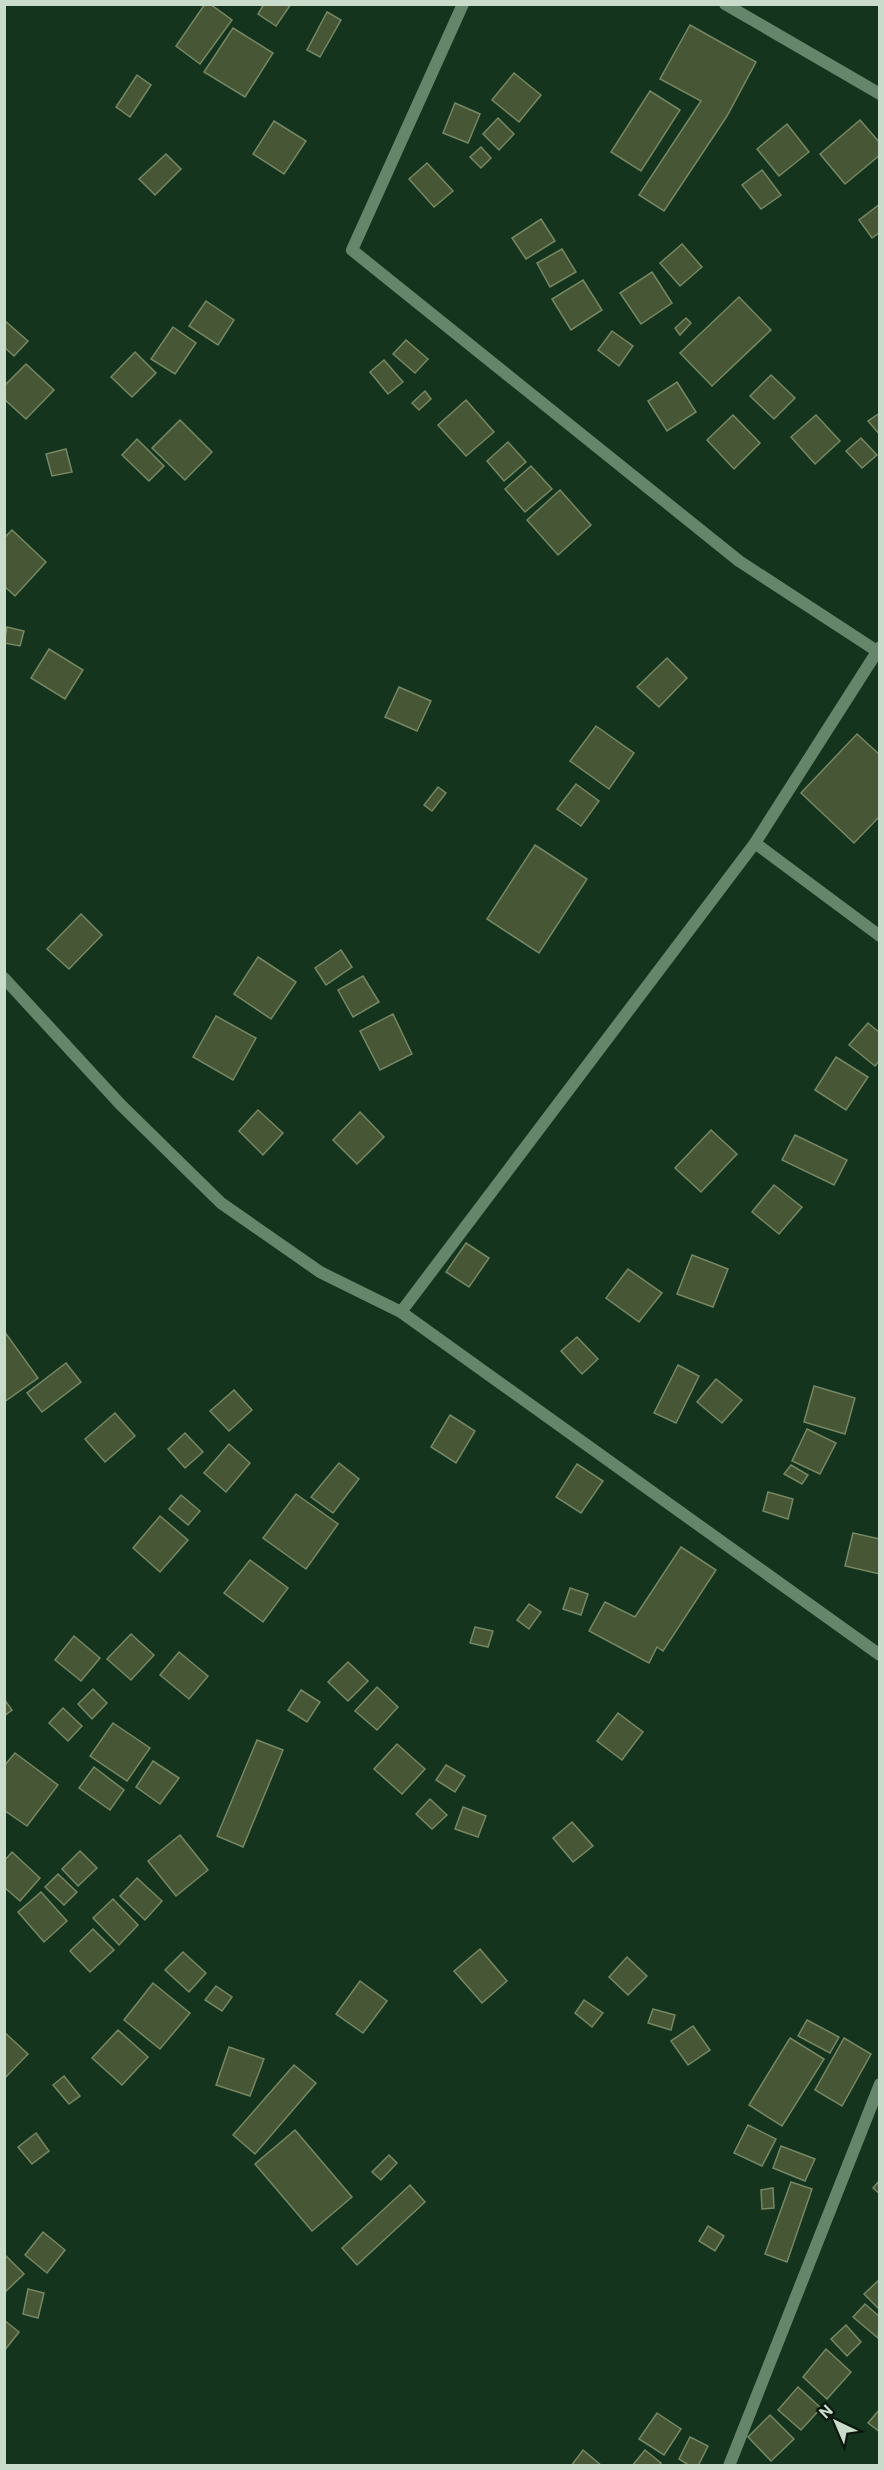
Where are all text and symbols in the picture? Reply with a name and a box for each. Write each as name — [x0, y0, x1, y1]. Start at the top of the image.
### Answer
north arrow — [806, 2392, 866, 2452]
text: N — [815, 2401, 837, 2422]

